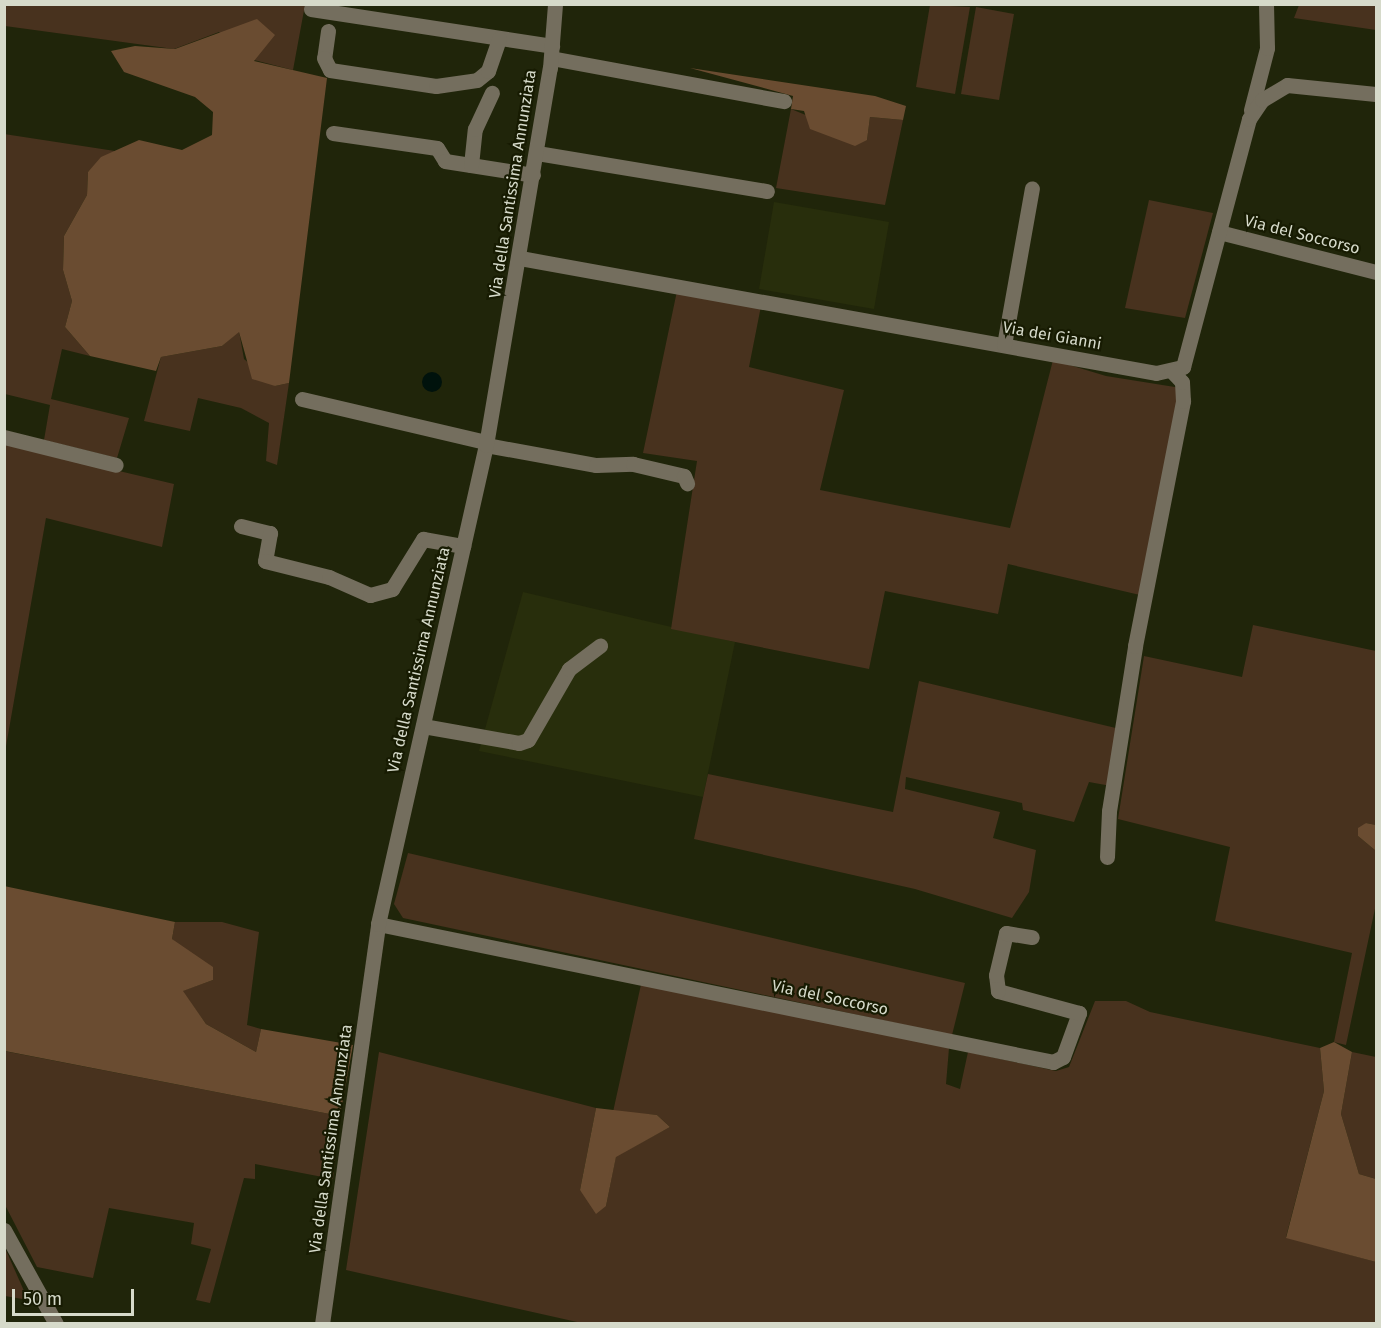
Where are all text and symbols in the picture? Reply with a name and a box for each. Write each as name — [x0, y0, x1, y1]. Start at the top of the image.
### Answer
street label: Via della Santissima Annunziata — [485, 68, 541, 300]
street label: Via del Soccorso — [1242, 211, 1362, 259]
street label: Via dei Gianni — [1001, 318, 1103, 354]
street label: Via della Santissima Annunziata — [384, 545, 454, 775]
street label: Via del Soccorso — [770, 976, 890, 1020]
street label: Via della Santissima Annunziata — [305, 1023, 357, 1255]
scale bar — [15, 1277, 136, 1315]
text: 50 m — [23, 1288, 62, 1310]

